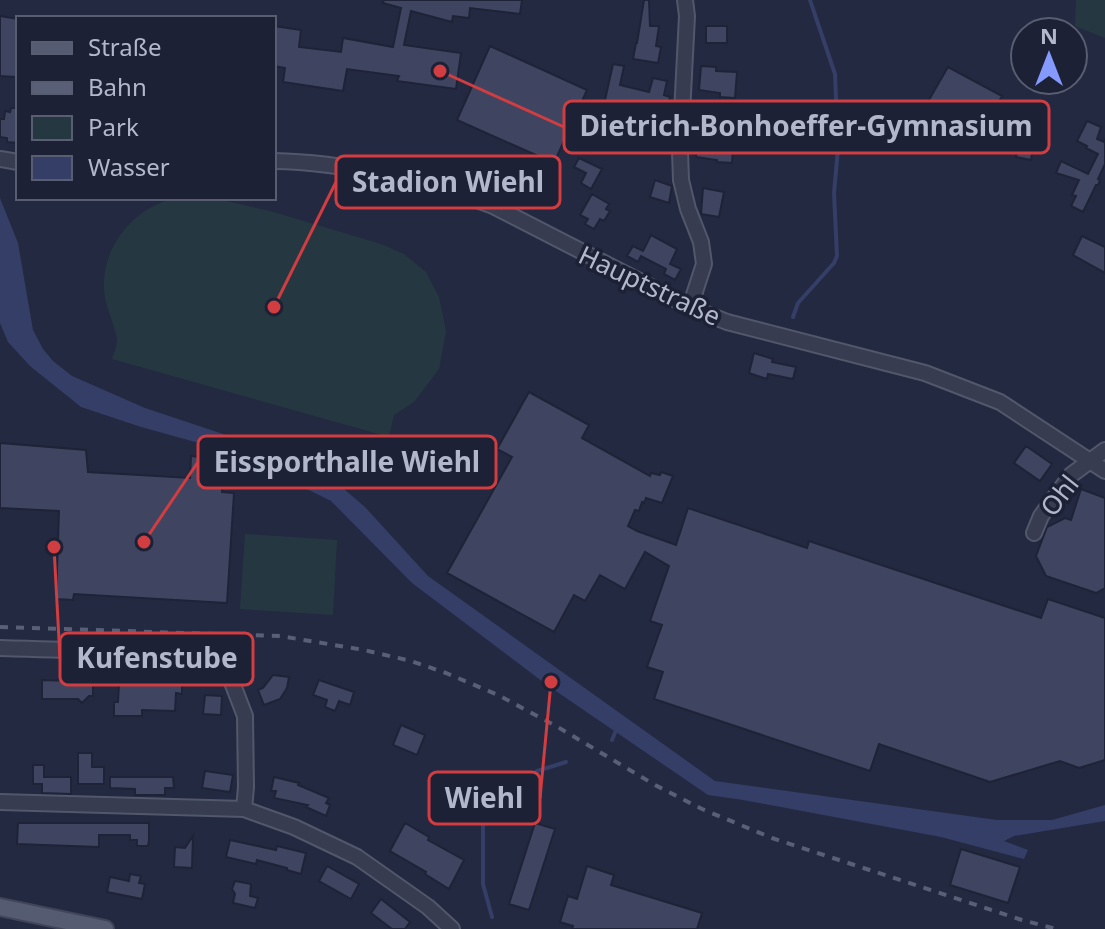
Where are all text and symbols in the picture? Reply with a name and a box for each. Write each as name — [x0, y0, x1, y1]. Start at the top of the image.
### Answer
legend — [16, 16, 276, 200]
north arrow — [1009, 16, 1089, 96]
text: N — [1040, 20, 1058, 50]
text: Straße — [88, 30, 161, 63]
text: Bahn — [88, 70, 147, 103]
callout: Dietrich-Bonhoeffer-Gymnasium — [564, 101, 1049, 153]
text: Dietrich-Bonhoeffer-Gymnasium — [579, 106, 1033, 144]
text: Park — [88, 110, 139, 143]
text: Wasser — [88, 150, 170, 183]
callout: Stadion Wiehl — [336, 156, 560, 208]
text: Stadion Wiehl — [352, 162, 544, 200]
street label: Hauptstraße — [573, 236, 727, 334]
callout: Eissporthalle Wiehl — [198, 436, 496, 488]
text: Eissporthalle Wiehl — [214, 442, 480, 480]
street label: Ohl — [1032, 467, 1086, 523]
callout: Kufenstube — [60, 633, 253, 685]
text: Kufenstube — [76, 638, 238, 676]
callout: Wiehl — [429, 772, 540, 824]
text: Wiehl — [445, 778, 523, 816]

